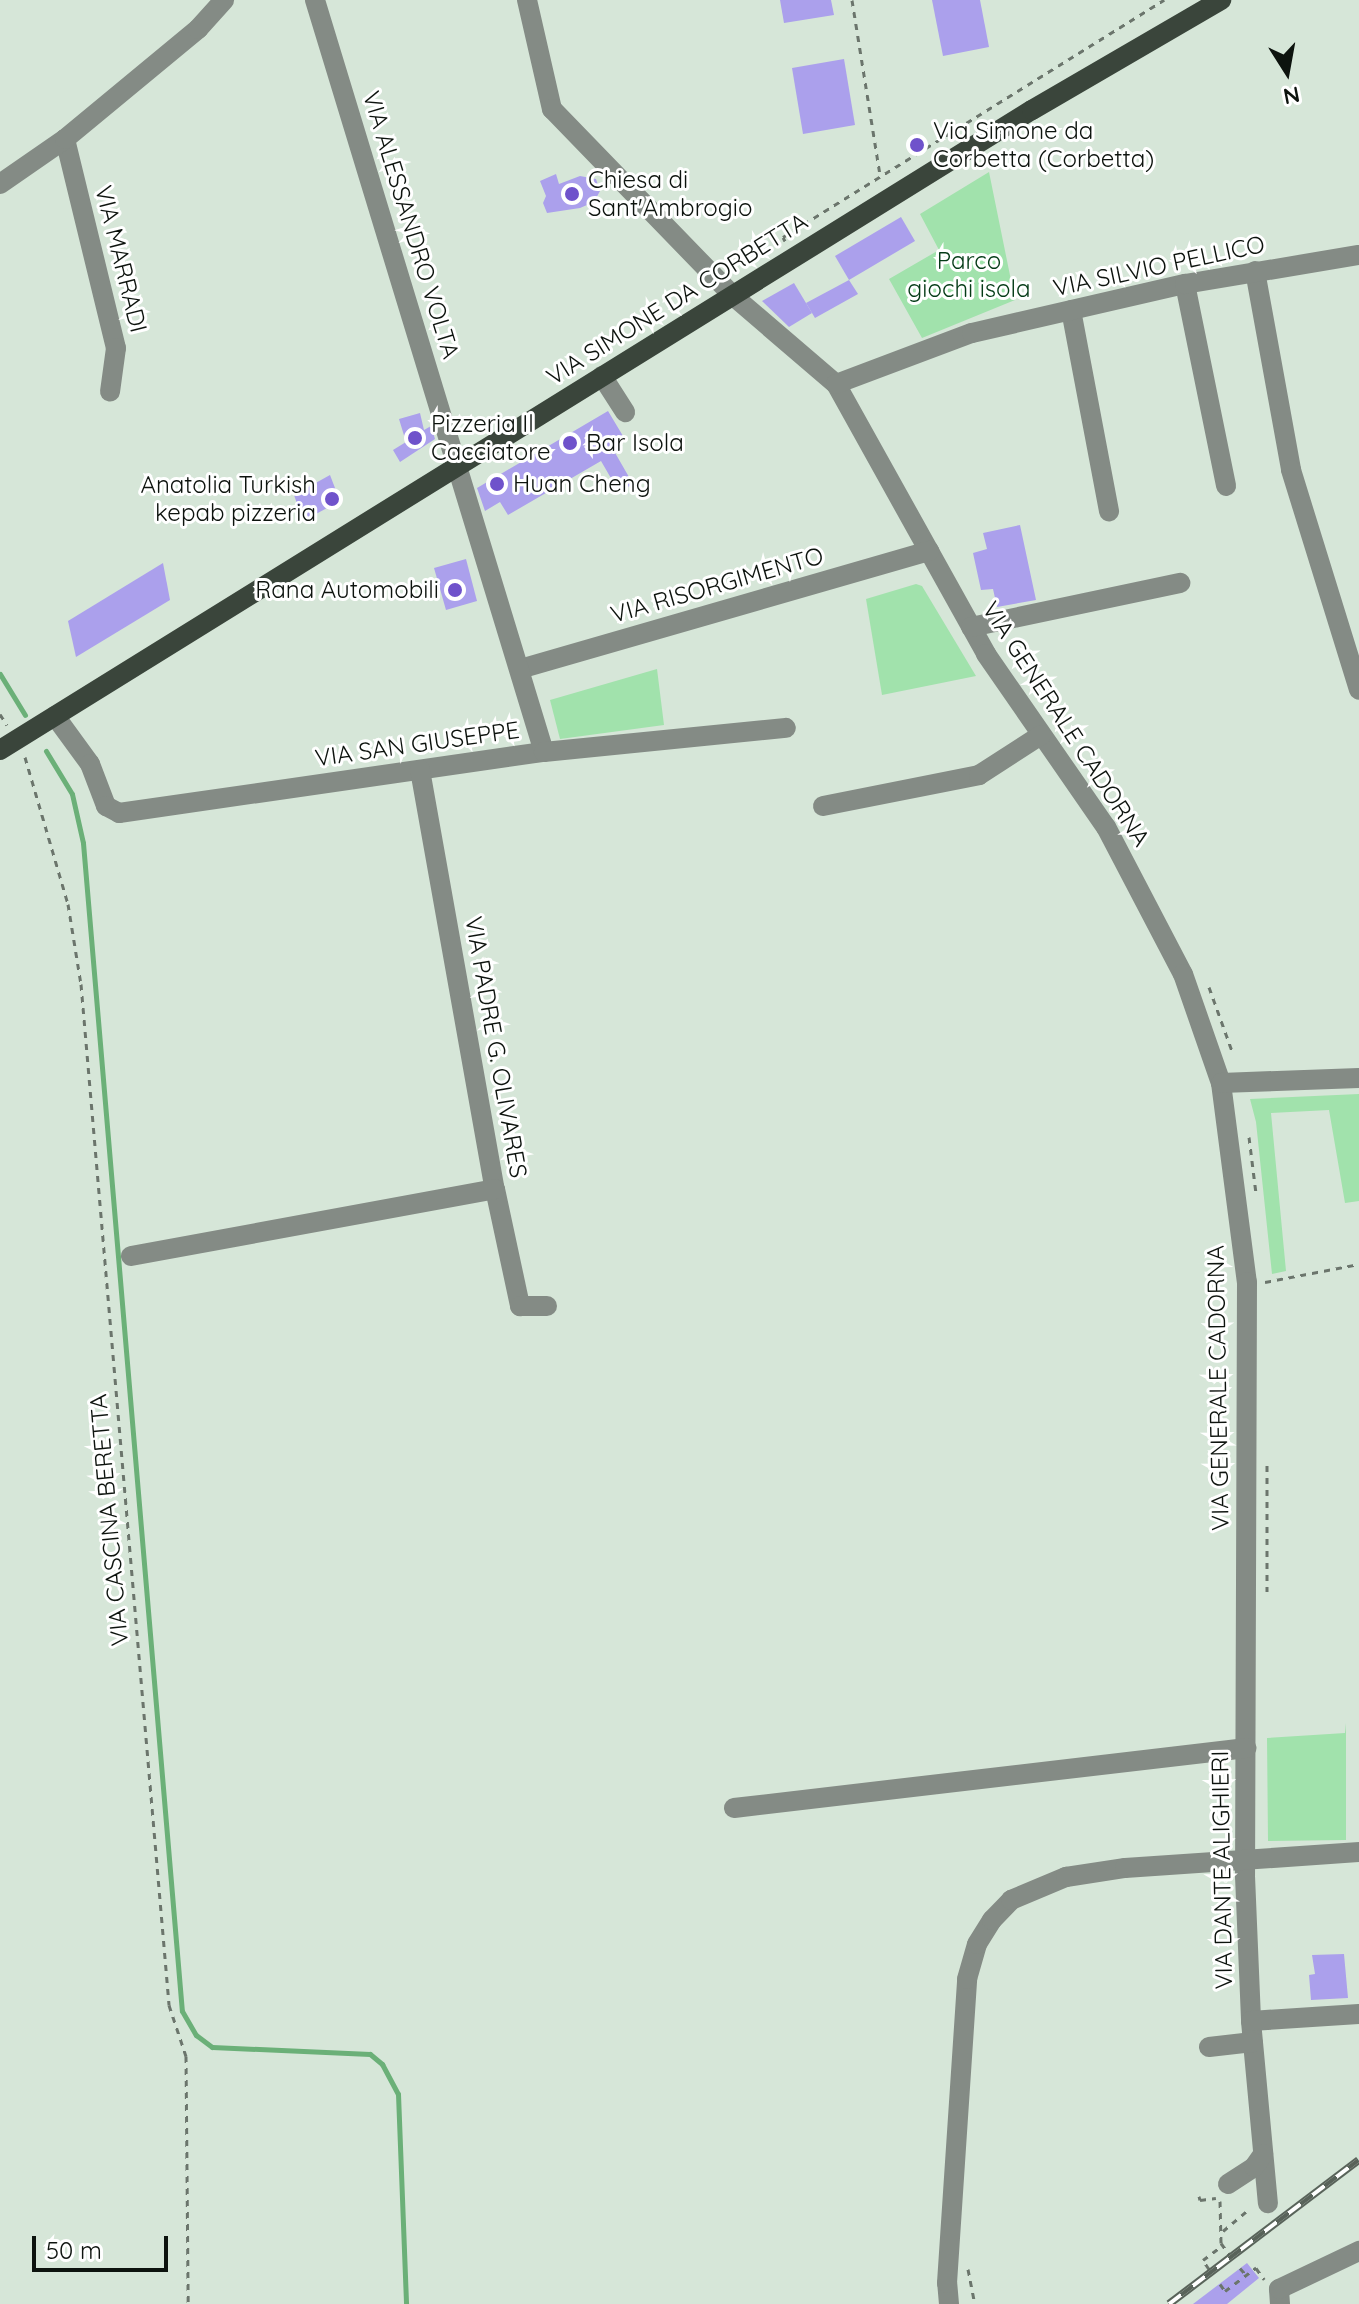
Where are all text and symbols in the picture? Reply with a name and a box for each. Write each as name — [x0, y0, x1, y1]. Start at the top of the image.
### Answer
north arrow — [1247, 32, 1327, 112]
text: N — [1281, 80, 1302, 111]
street label: VIA ALESSANDRO VOLTA — [357, 88, 465, 362]
place label: Via Simone da Corbetta (Corbetta) — [933, 117, 1154, 173]
marker: Via Simone da Corbetta (Corbetta) — [908, 136, 926, 154]
place label: Chiesa di Sant'Ambrogio — [588, 166, 752, 222]
street label: VIA MARRADI — [89, 183, 153, 335]
marker: Chiesa di Sant'Ambrogio — [563, 185, 581, 203]
street label: VIA SIMONE DA CORBETTA — [541, 207, 813, 391]
street label: VIA SILVIO PELLICO — [1051, 230, 1267, 302]
park label: Parco giochi isola — [907, 247, 1031, 303]
place label: Pizzeria Il Cacciatore — [431, 410, 551, 466]
marker: Pizzeria Il Cacciatore — [406, 429, 424, 447]
place label: Bar Isola — [586, 429, 684, 457]
marker: Bar Isola — [561, 434, 579, 452]
place label: Huan Cheng — [513, 470, 651, 498]
place label: Anatolia Turkish kepab pizzeria — [140, 471, 316, 527]
marker: Huan Cheng — [488, 475, 506, 493]
marker: Anatolia Turkish kepab pizzeria — [323, 490, 341, 508]
street label: VIA RISORGIMENTO — [607, 541, 827, 629]
place label: Rana Automobili — [255, 576, 439, 604]
marker: Rana Automobili — [446, 581, 464, 599]
street label: VIA GENERALE CADORNA — [976, 596, 1156, 852]
street label: VIA SAN GIUSEPPE — [313, 715, 521, 773]
street label: VIA PADRE G. OLIVARES — [459, 914, 533, 1180]
street label: VIA GENERALE CADORNA — [1201, 1245, 1235, 1531]
street label: VIA CASCINA BERETTA — [84, 1393, 134, 1647]
street label: VIA DANTE ALIGHIERI — [1206, 1750, 1238, 1990]
scale bar — [36, 2220, 172, 2270]
text: 50 m — [46, 2235, 102, 2265]

